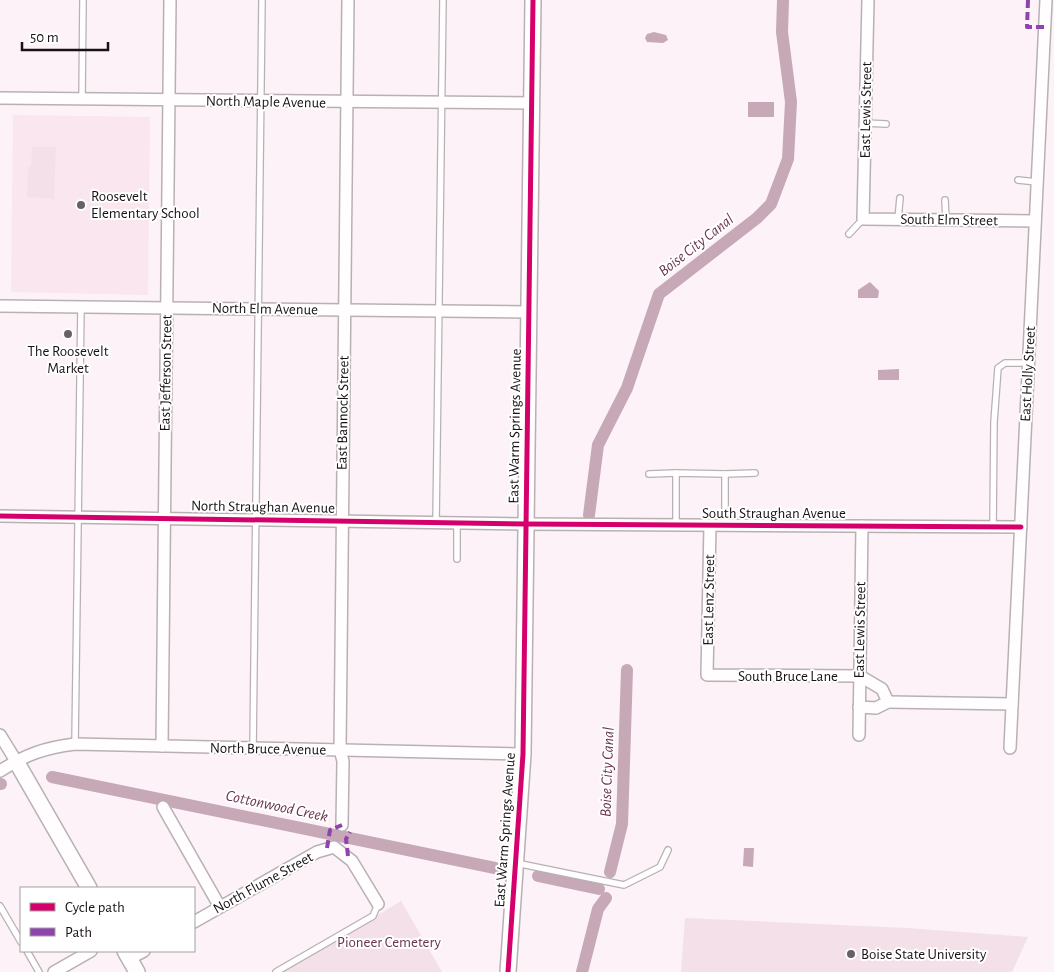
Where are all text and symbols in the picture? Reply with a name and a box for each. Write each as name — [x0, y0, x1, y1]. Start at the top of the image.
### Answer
scale bar — [22, 20, 109, 52]
text: 50 m — [30, 30, 59, 45]
street label: East Lewis Street — [858, 61, 874, 158]
street label: North Maple Avenue — [206, 93, 326, 111]
place label: Roosevelt Elementary School — [91, 189, 200, 221]
marker: Roosevelt Elementary School — [75, 199, 87, 211]
water label: Boise City Canal — [655, 211, 737, 279]
street label: South Elm Street — [900, 212, 998, 228]
street label: North Elm Avenue — [212, 301, 318, 317]
street label: East Jefferson Street — [157, 314, 175, 432]
street label: East Holly Street — [1018, 326, 1038, 422]
marker: The Roosevelt Market — [62, 328, 74, 340]
place label: The Roosevelt Market — [28, 344, 109, 376]
street label: East Warm Springs Avenue — [506, 348, 524, 504]
street label: East Bannock Street — [335, 355, 352, 470]
street label: North Straughan Avenue — [191, 498, 335, 516]
street label: South Straughan Avenue — [702, 506, 846, 521]
street label: East Lenz Street — [701, 554, 717, 646]
street label: East Lewis Street — [852, 581, 868, 678]
street label: South Bruce Lane — [738, 669, 838, 684]
water label: Boise City Canal — [597, 726, 617, 817]
street label: North Bruce Avenue — [210, 740, 326, 758]
street label: East Warm Springs Avenue — [492, 752, 518, 908]
water label: Cottonwood Creek — [224, 787, 330, 825]
street label: North Flume Street — [211, 849, 316, 917]
legend — [20, 887, 195, 952]
text: Cycle path — [65, 900, 125, 915]
text: Path — [65, 925, 92, 940]
park label: Pioneer Cemetery — [337, 935, 441, 950]
place label: Boise State University — [861, 947, 987, 962]
marker: Boise State University — [845, 948, 857, 960]

